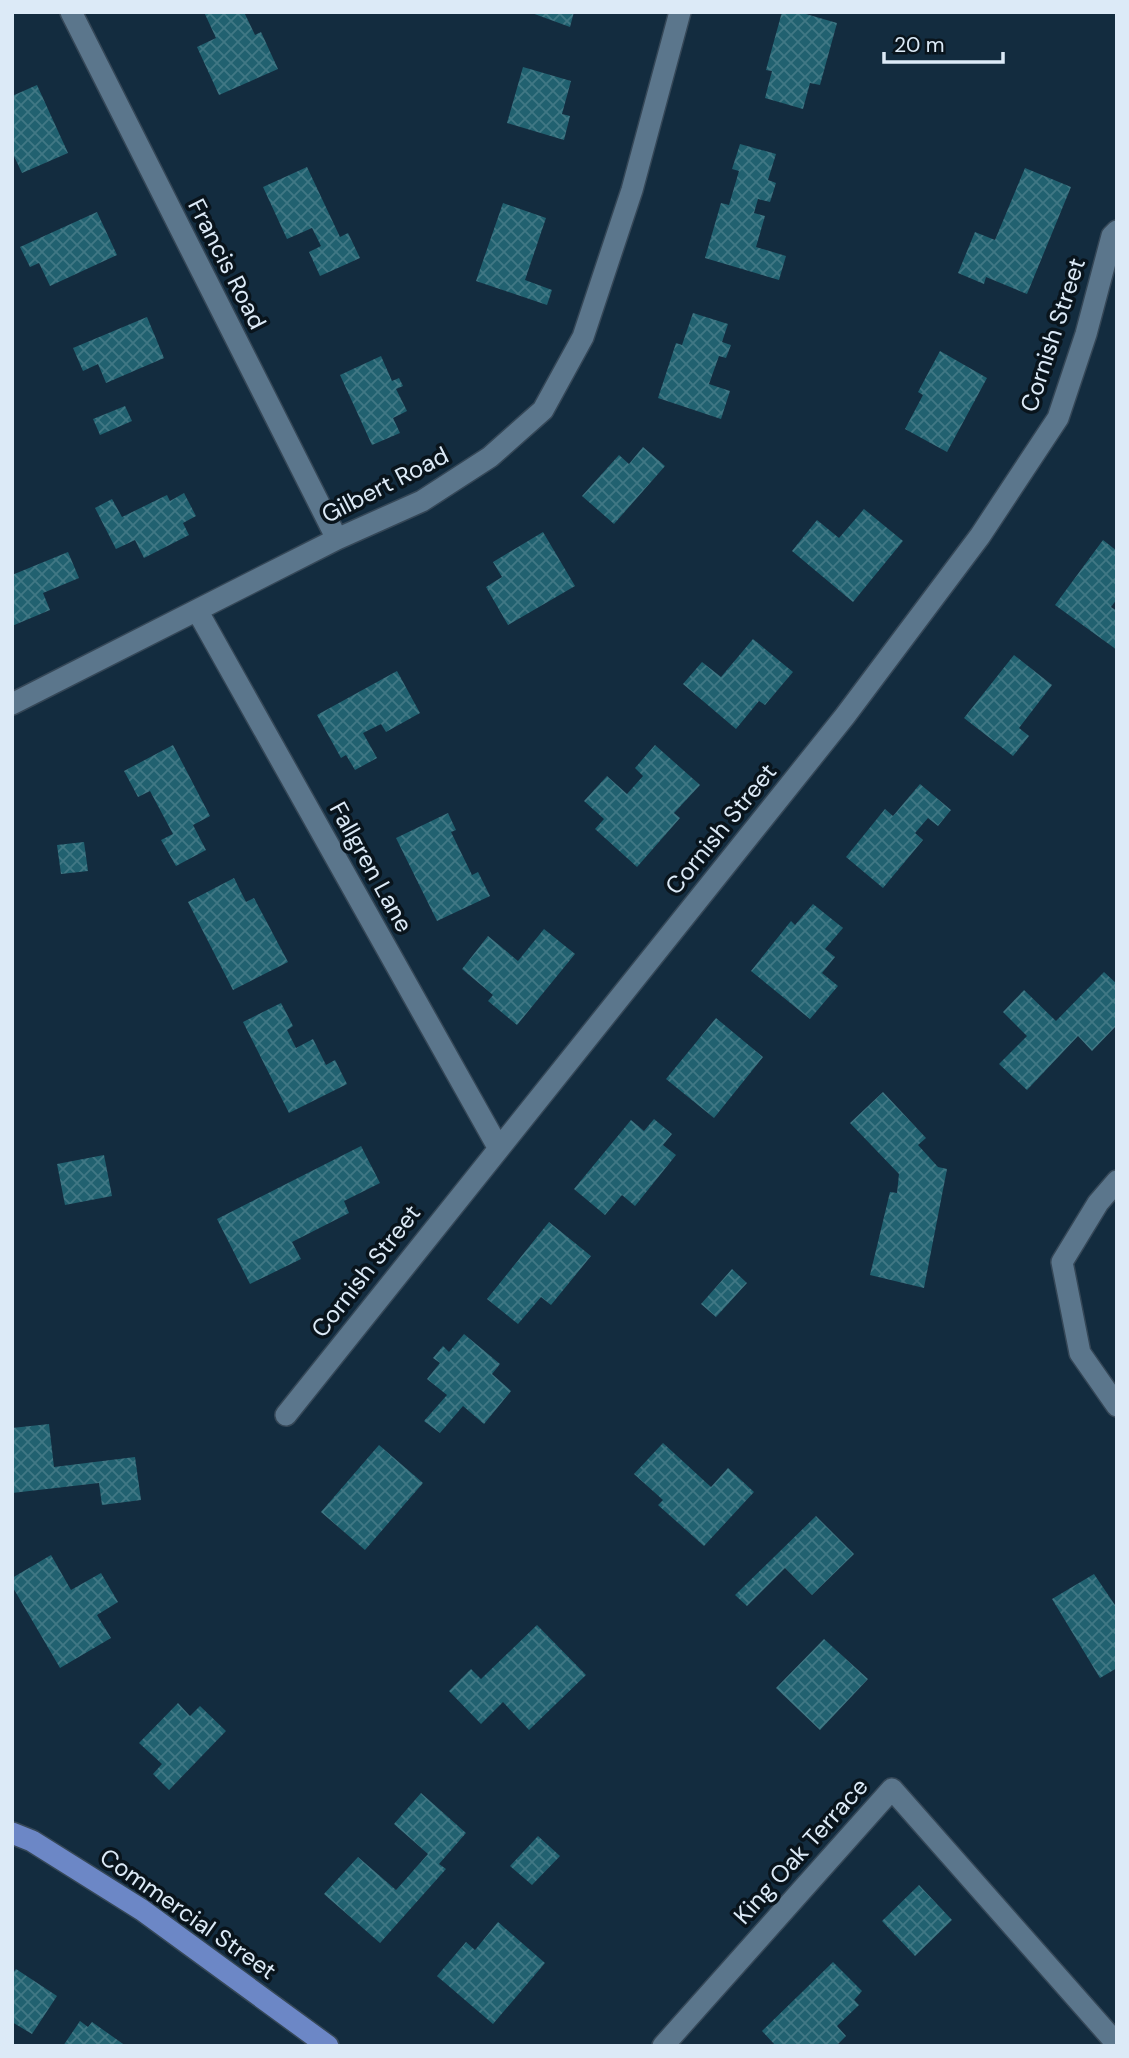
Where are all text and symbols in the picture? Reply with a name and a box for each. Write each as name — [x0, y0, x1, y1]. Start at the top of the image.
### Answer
scale bar — [884, 21, 1003, 65]
text: 20 m — [894, 31, 945, 59]
street label: Francis Road — [181, 193, 274, 334]
street label: Cornish Street — [1013, 254, 1092, 416]
street label: Gilbert Road — [316, 439, 454, 530]
street label: Cornish Street — [658, 757, 783, 901]
street label: Fallgren Lane — [323, 796, 420, 937]
street label: Cornish Street — [304, 1198, 427, 1343]
street label: King Oak Terrace — [727, 1771, 875, 1930]
street label: Commercial Street — [94, 1841, 283, 1986]

